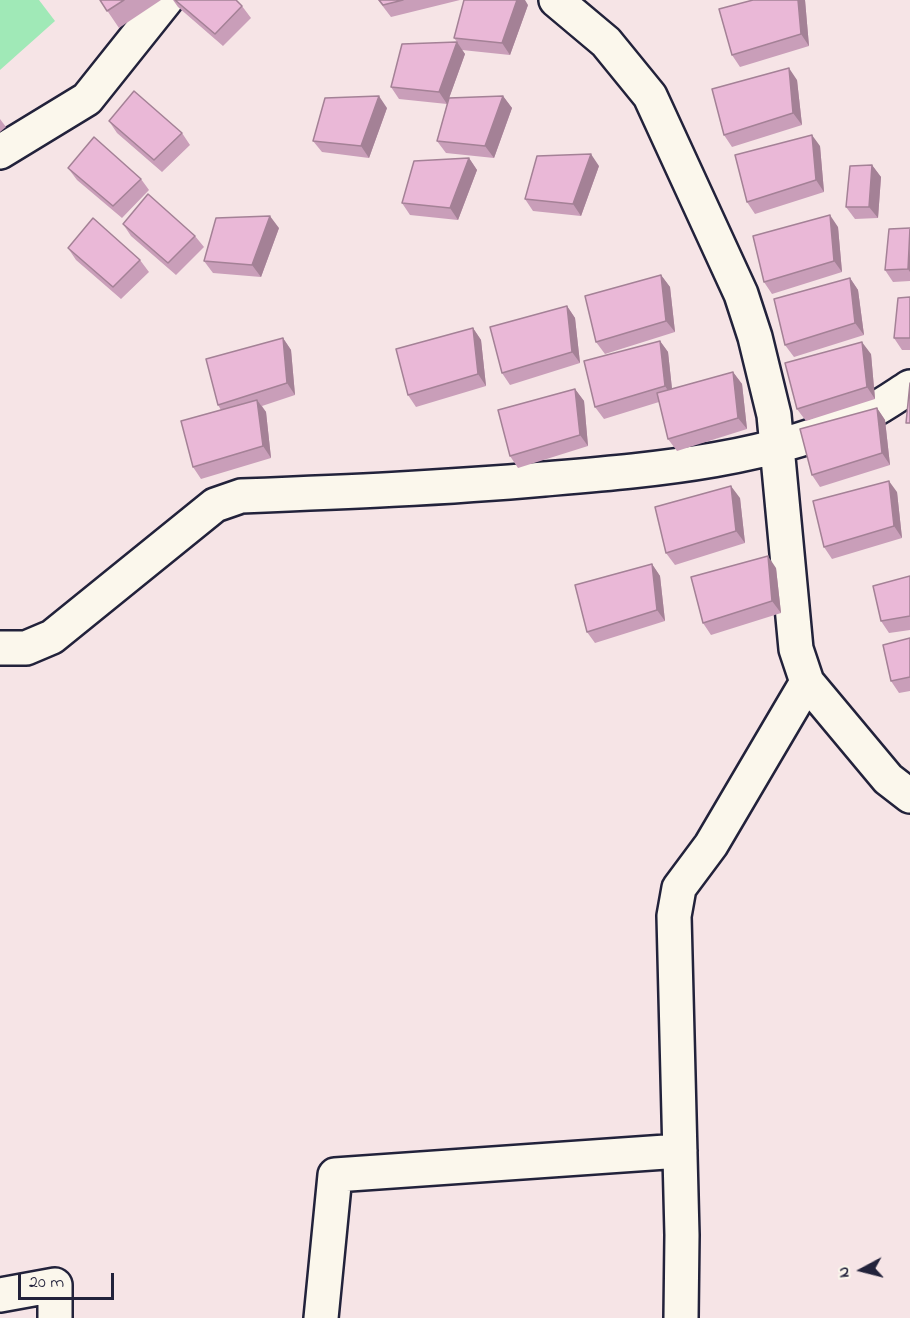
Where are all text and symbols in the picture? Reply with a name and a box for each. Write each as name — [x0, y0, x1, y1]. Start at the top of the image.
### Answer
north arrow — [832, 1240, 892, 1300]
scale bar — [21, 1261, 117, 1299]
text: N — [832, 1265, 857, 1279]
text: 20 m — [29, 1270, 64, 1296]

